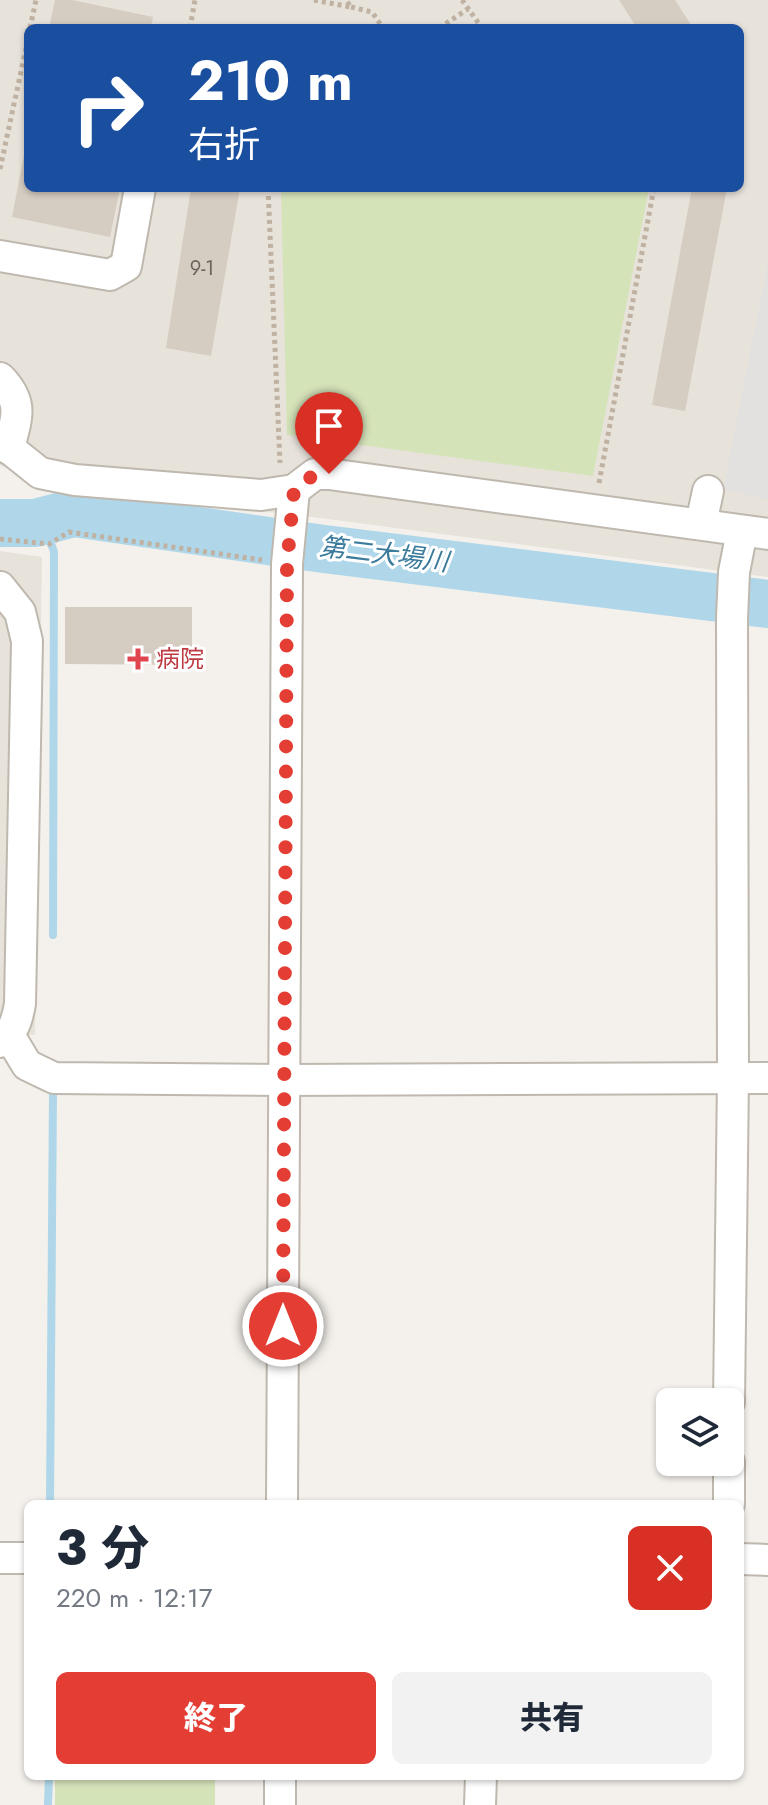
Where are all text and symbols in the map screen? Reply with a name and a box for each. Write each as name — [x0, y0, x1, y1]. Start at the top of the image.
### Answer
text: 210 m — [188, 40, 353, 121]
icon: right — [56, 56, 160, 160]
text: 右折 — [188, 118, 260, 170]
house number: 9-1 — [190, 254, 214, 283]
pin — [295, 392, 363, 474]
icon: arrive — [307, 404, 351, 448]
water label: 第二大場川 — [317, 527, 454, 581]
place label: 病院 — [156, 641, 204, 676]
marker: 病院 — [127, 648, 149, 670]
position arrow — [241, 1284, 325, 1368]
map controls — [656, 1388, 744, 1476]
button: layers — [656, 1388, 744, 1476]
text: 3 分 — [56, 1514, 149, 1583]
button: close — [628, 1526, 712, 1610]
text: 220 m · 12:17 — [56, 1579, 212, 1617]
button: 終了 — [56, 1672, 376, 1764]
button: 共有 — [392, 1672, 712, 1764]

